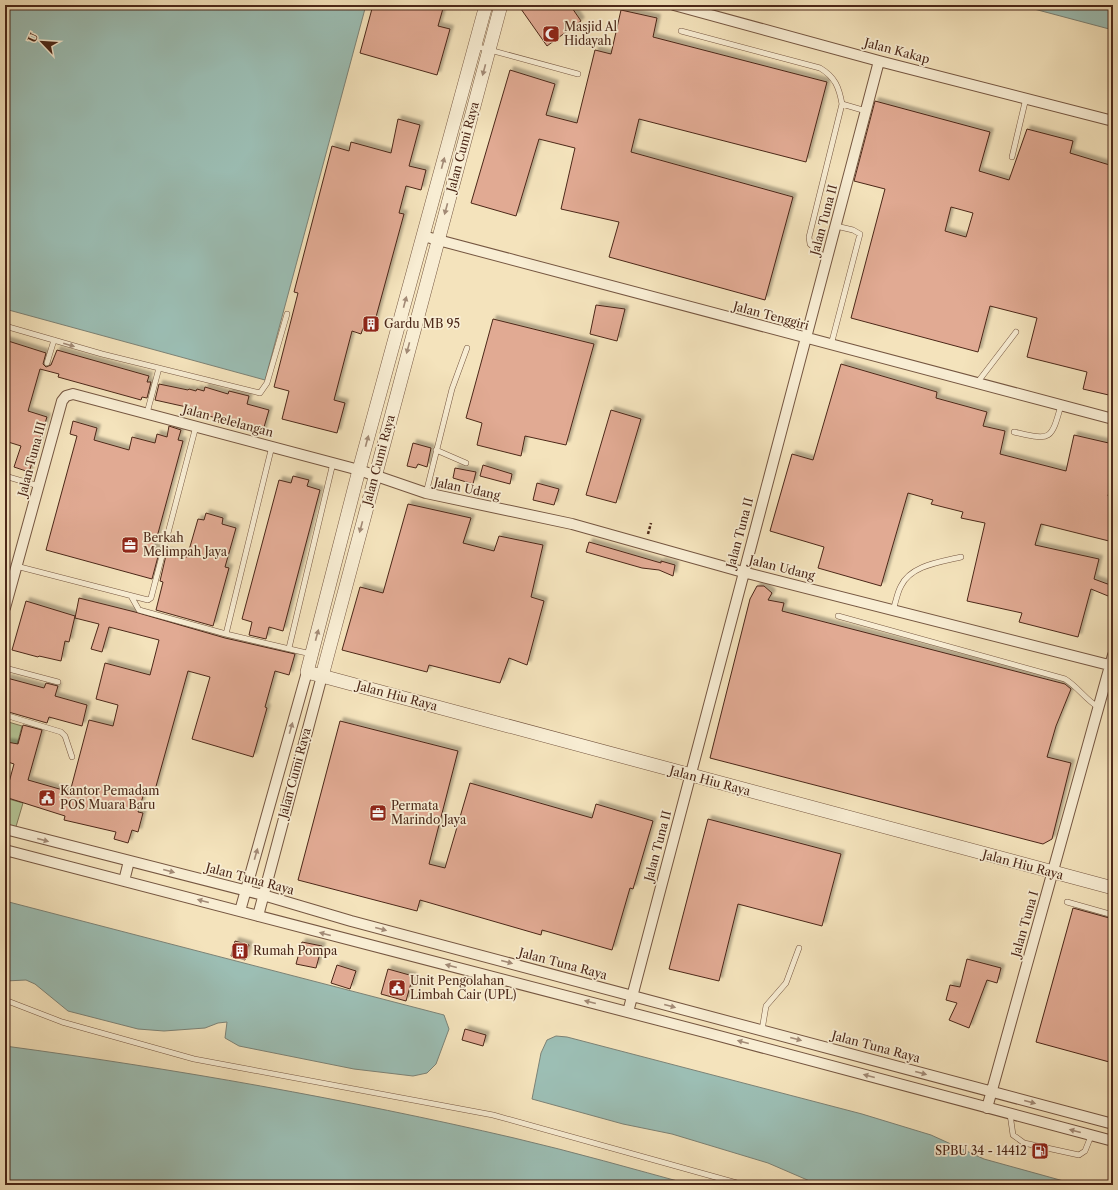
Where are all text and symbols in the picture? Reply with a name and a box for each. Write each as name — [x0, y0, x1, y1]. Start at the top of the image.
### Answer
place label: Masjid Al Hidayah — [564, 19, 618, 48]
north arrow — [22, 22, 62, 62]
mosque icon: Masjid Al Hidayah — [541, 24, 561, 44]
text: U — [25, 31, 41, 45]
street label: Jalan Kakap — [861, 34, 931, 66]
one-way arrow — [481, 64, 487, 76]
street label: Jalan Cumi Raya — [443, 99, 482, 196]
one-way arrow — [440, 157, 446, 169]
street label: Jalan Tuna II — [806, 183, 840, 259]
one-way arrow — [443, 203, 449, 215]
one-way arrow — [402, 296, 408, 308]
street label: Jalan Tenggiri — [730, 298, 811, 333]
building icon: Gardu MB 95 — [361, 314, 381, 334]
place label: Gardu MB 95 — [384, 316, 460, 331]
one-way arrow — [405, 341, 411, 354]
one-way arrow — [64, 342, 76, 348]
street label: Jalan Pelelangan — [179, 401, 276, 440]
street label: Jalan Cumi Raya — [359, 412, 398, 509]
street label: Jalan Tuna III — [14, 420, 49, 500]
one-way arrow — [364, 435, 370, 447]
street label: Jalan Udang — [431, 474, 502, 503]
street label: Jalan Tuna II — [722, 496, 756, 572]
one-way arrow — [358, 522, 364, 534]
place label: Berkah Melimpah Jaya — [143, 530, 228, 559]
office icon: Berkah Melimpah Jaya — [120, 535, 140, 555]
street label: Jalan Udang — [746, 552, 817, 583]
one-way arrow — [314, 628, 320, 640]
street label: Jalan Hiu Raya — [353, 677, 440, 714]
one-way arrow — [288, 722, 294, 734]
street label: Jalan Cumi Raya — [275, 725, 314, 822]
street label: Jalan Hiu Raya — [666, 762, 753, 799]
place label: Kantor Pemadam POS Muara Baru — [60, 783, 159, 812]
public building icon: Kantor Pemadam POS Muara Baru — [37, 788, 57, 808]
place label: Permata Marindo Jaya — [391, 798, 467, 827]
office icon: Permata Marindo Jaya — [368, 803, 388, 823]
street label: Jalan Tuna II — [640, 809, 674, 885]
one-way arrow — [36, 837, 49, 843]
street label: Jalan Hiu Raya — [979, 846, 1066, 883]
one-way arrow — [253, 847, 259, 859]
street label: Jalan Tuna Raya — [202, 859, 297, 898]
one-way arrow — [163, 868, 175, 874]
street label: Jalan Tuna I — [1007, 889, 1041, 961]
one-way arrow — [197, 898, 209, 904]
one-way arrow — [375, 926, 387, 932]
one-way arrow — [319, 931, 331, 937]
building icon: Rumah Pompa — [230, 941, 250, 961]
place label: Rumah Pompa — [253, 943, 338, 958]
street label: Jalan Tuna Raya — [515, 944, 610, 983]
one-way arrow — [501, 959, 513, 965]
one-way arrow — [445, 963, 457, 969]
place label: Unit Pengolahan Limbah Cair (UPL) — [410, 973, 517, 1002]
public building icon: Unit Pengolahan Limbah Cair (UPL) — [387, 978, 407, 998]
one-way arrow — [584, 999, 596, 1005]
one-way arrow — [664, 1003, 676, 1009]
street label: Jalan Tuna Raya — [828, 1027, 923, 1066]
one-way arrow — [790, 1036, 802, 1042]
one-way arrow — [737, 1039, 749, 1045]
one-way arrow — [915, 1070, 927, 1076]
one-way arrow — [862, 1073, 874, 1079]
one-way arrow — [1024, 1099, 1036, 1105]
one-way arrow — [1069, 1128, 1081, 1134]
fuel station icon: SPBU 34 - 14412 — [1030, 1141, 1050, 1161]
place label: SPBU 34 - 14412 — [935, 1143, 1027, 1158]

